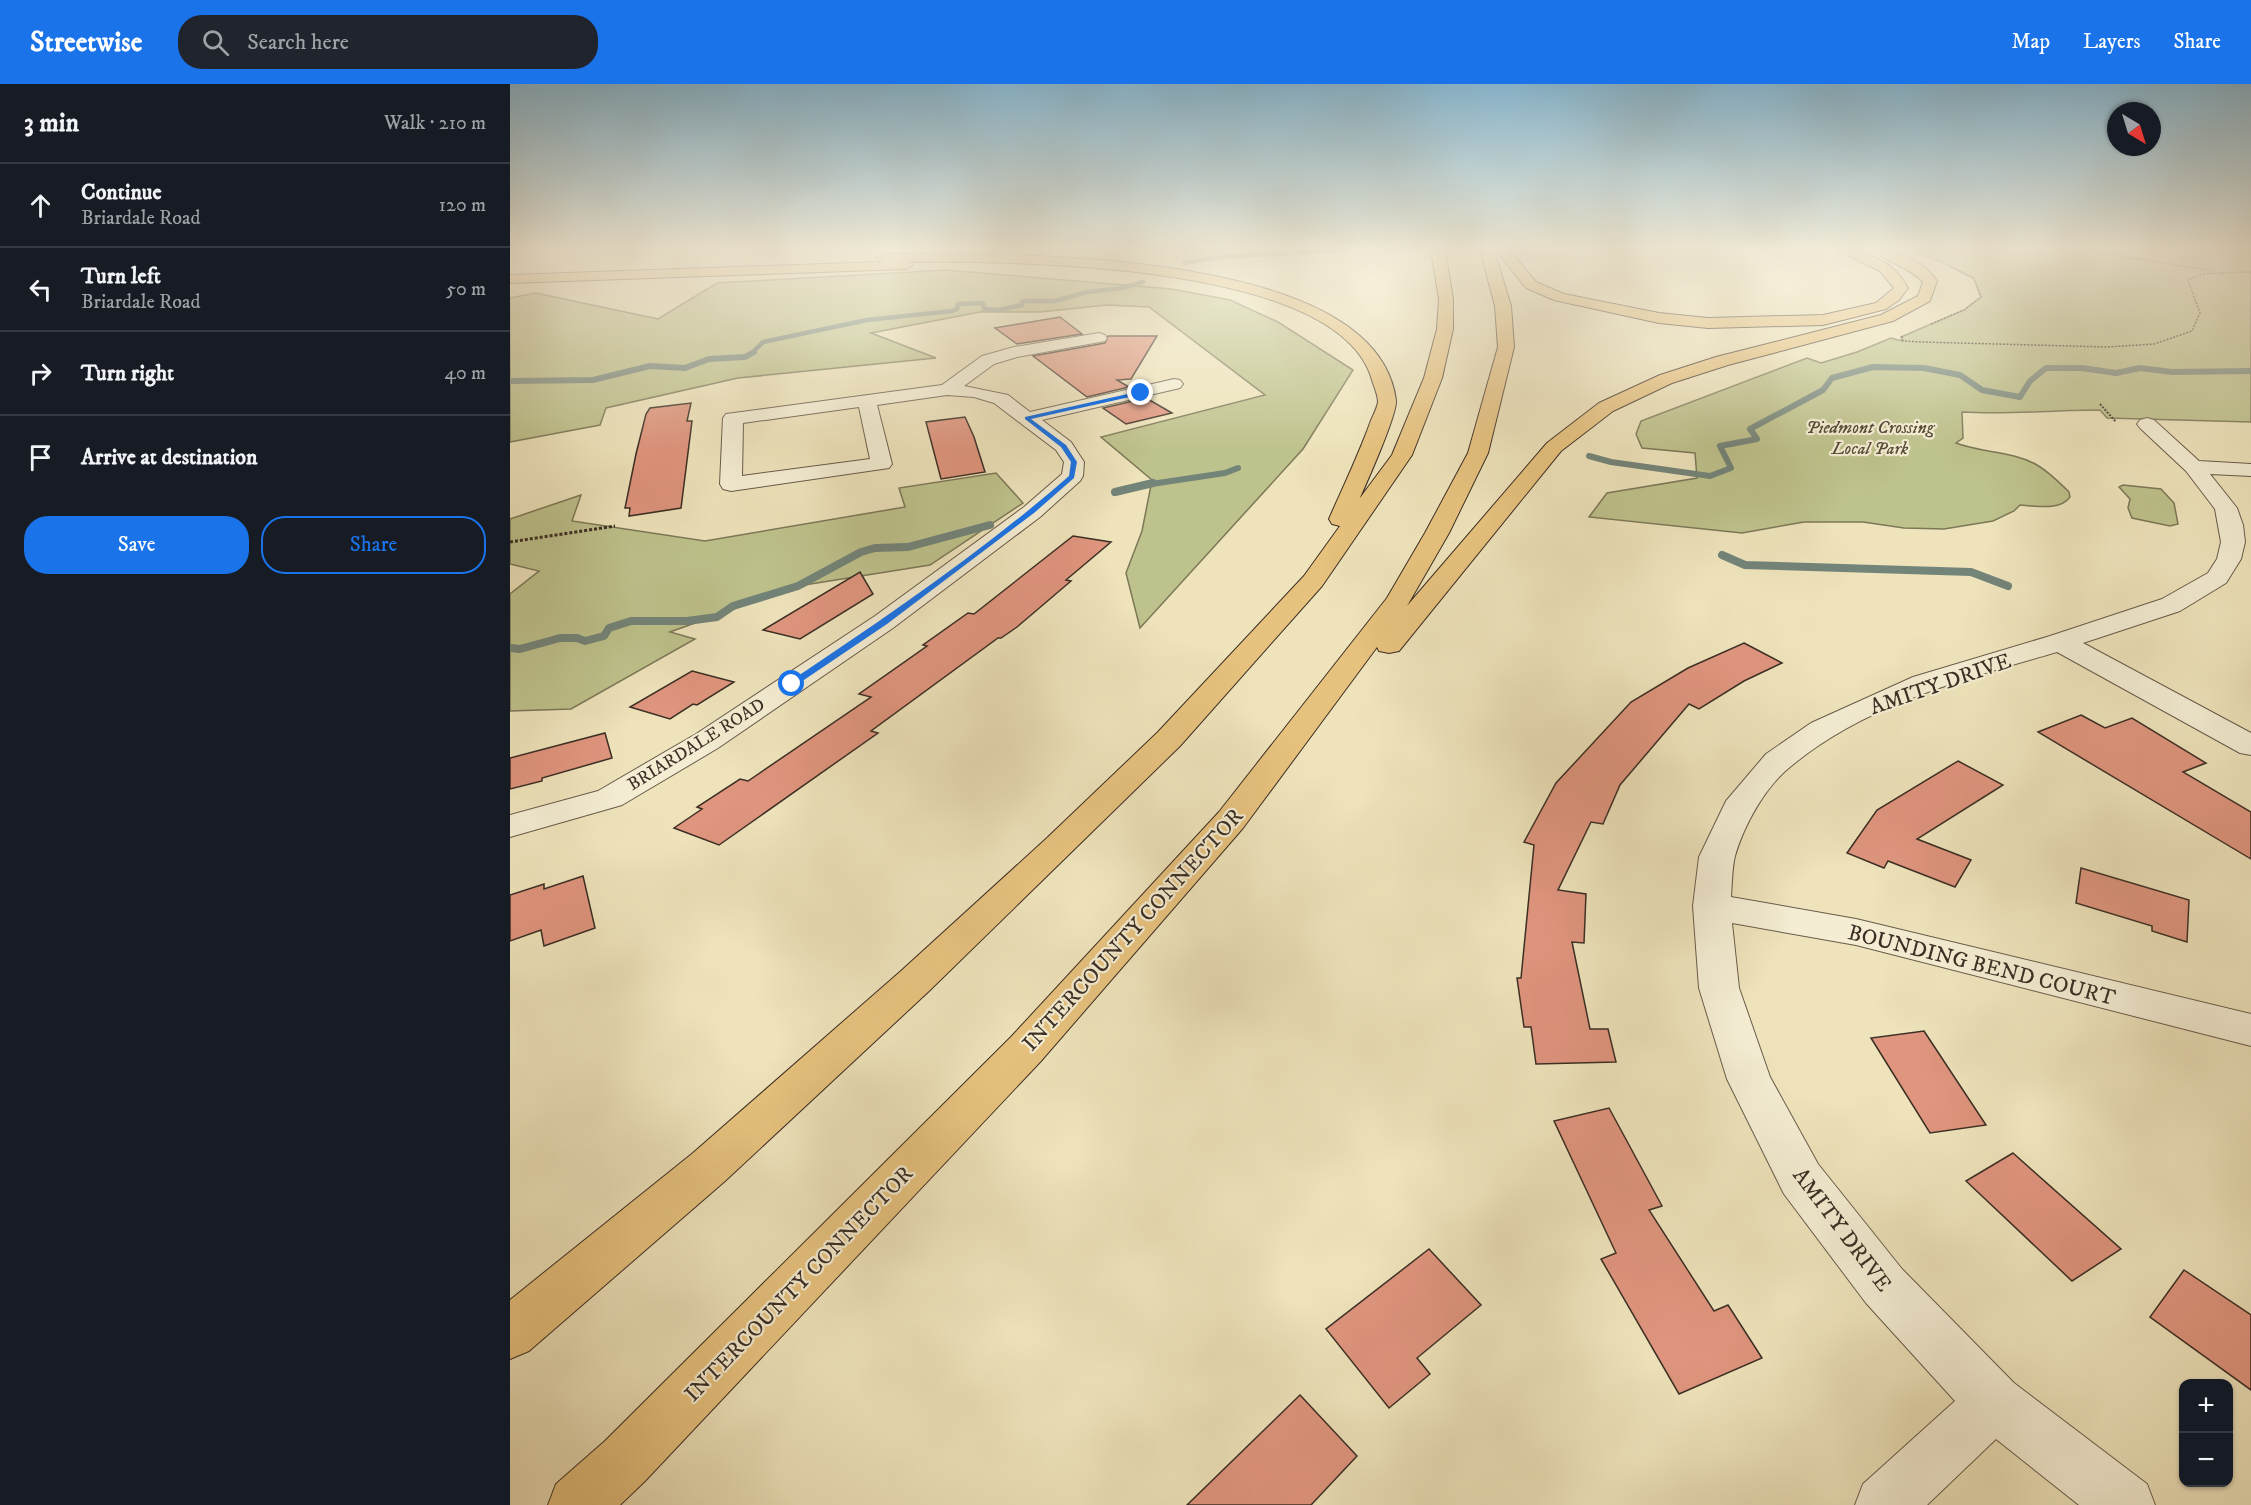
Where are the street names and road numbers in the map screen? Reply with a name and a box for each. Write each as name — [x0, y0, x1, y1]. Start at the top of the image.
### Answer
street label: AMITY DRIVE — [1866, 648, 2015, 721]
street label: BRIARDALE ROAD — [624, 694, 769, 796]
street label: INTERCOUNTY CONNECTOR — [1017, 803, 1250, 1057]
street label: BOUNDING BEND COURT — [1845, 919, 2118, 1012]
street label: INTERCOUNTY CONNECTOR — [679, 1160, 919, 1408]
street label: AMITY DRIVE — [1787, 1163, 1897, 1297]

